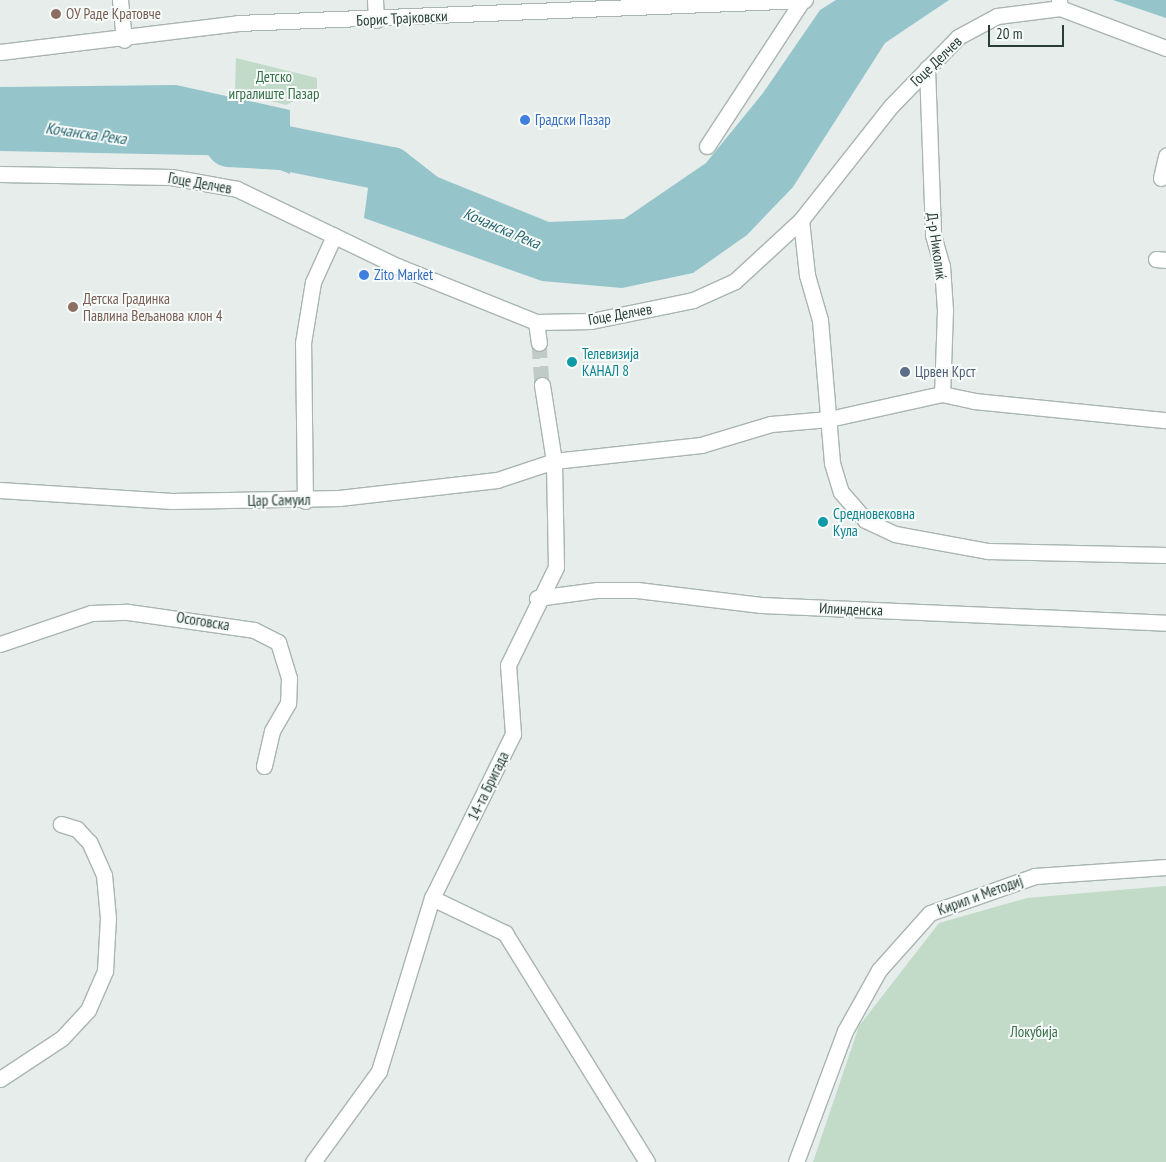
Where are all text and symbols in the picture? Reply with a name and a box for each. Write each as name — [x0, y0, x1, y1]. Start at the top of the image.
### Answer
place label: ОУ Раде Кратовче — [66, 5, 161, 23]
street label: Борис Трајковски — [356, 7, 448, 29]
marker: ОУ Раде Кратовче — [50, 8, 62, 20]
scale bar — [991, 15, 1067, 47]
text: 20 m — [996, 24, 1022, 43]
street label: Гоце Делчев — [907, 32, 965, 90]
park label: Детско игралиште Пазар — [229, 67, 319, 102]
place label: Градски Пазар — [535, 111, 611, 129]
marker: Градски Пазар — [519, 114, 531, 126]
water label: Кочанска Река — [44, 118, 128, 148]
street label: Гоце Делчев — [167, 169, 233, 197]
water label: Кочанска Река — [461, 203, 543, 253]
street label: Д-р Николиќ — [923, 211, 951, 281]
place label: Zito Market — [374, 266, 433, 284]
marker: Zito Market — [358, 269, 370, 281]
place label: Детска Градинка Павлина Вељанова клон 4 — [83, 289, 223, 324]
street label: Гоце Делчев — [587, 300, 653, 328]
marker: Детска Градинка Павлина Вељанова клон 4 — [67, 301, 79, 313]
place label: Телевизија КАНАЛ 8 — [582, 344, 639, 379]
marker: Телевизија КАНАЛ 8 — [566, 356, 578, 368]
place label: Црвен Крст — [915, 363, 976, 381]
marker: Црвен Крст — [899, 366, 911, 378]
street label: Цар Самуил — [247, 490, 311, 510]
place label: Средновековна Кула — [833, 504, 915, 539]
marker: Средновековна Кула — [817, 516, 829, 528]
street label: Илинденска — [819, 599, 883, 619]
street label: Осоговска — [175, 608, 231, 634]
street label: 14-та Бригада — [464, 749, 512, 823]
street label: Кирил и Методиј — [935, 871, 1025, 919]
park label: Локубија — [1010, 1023, 1058, 1041]

